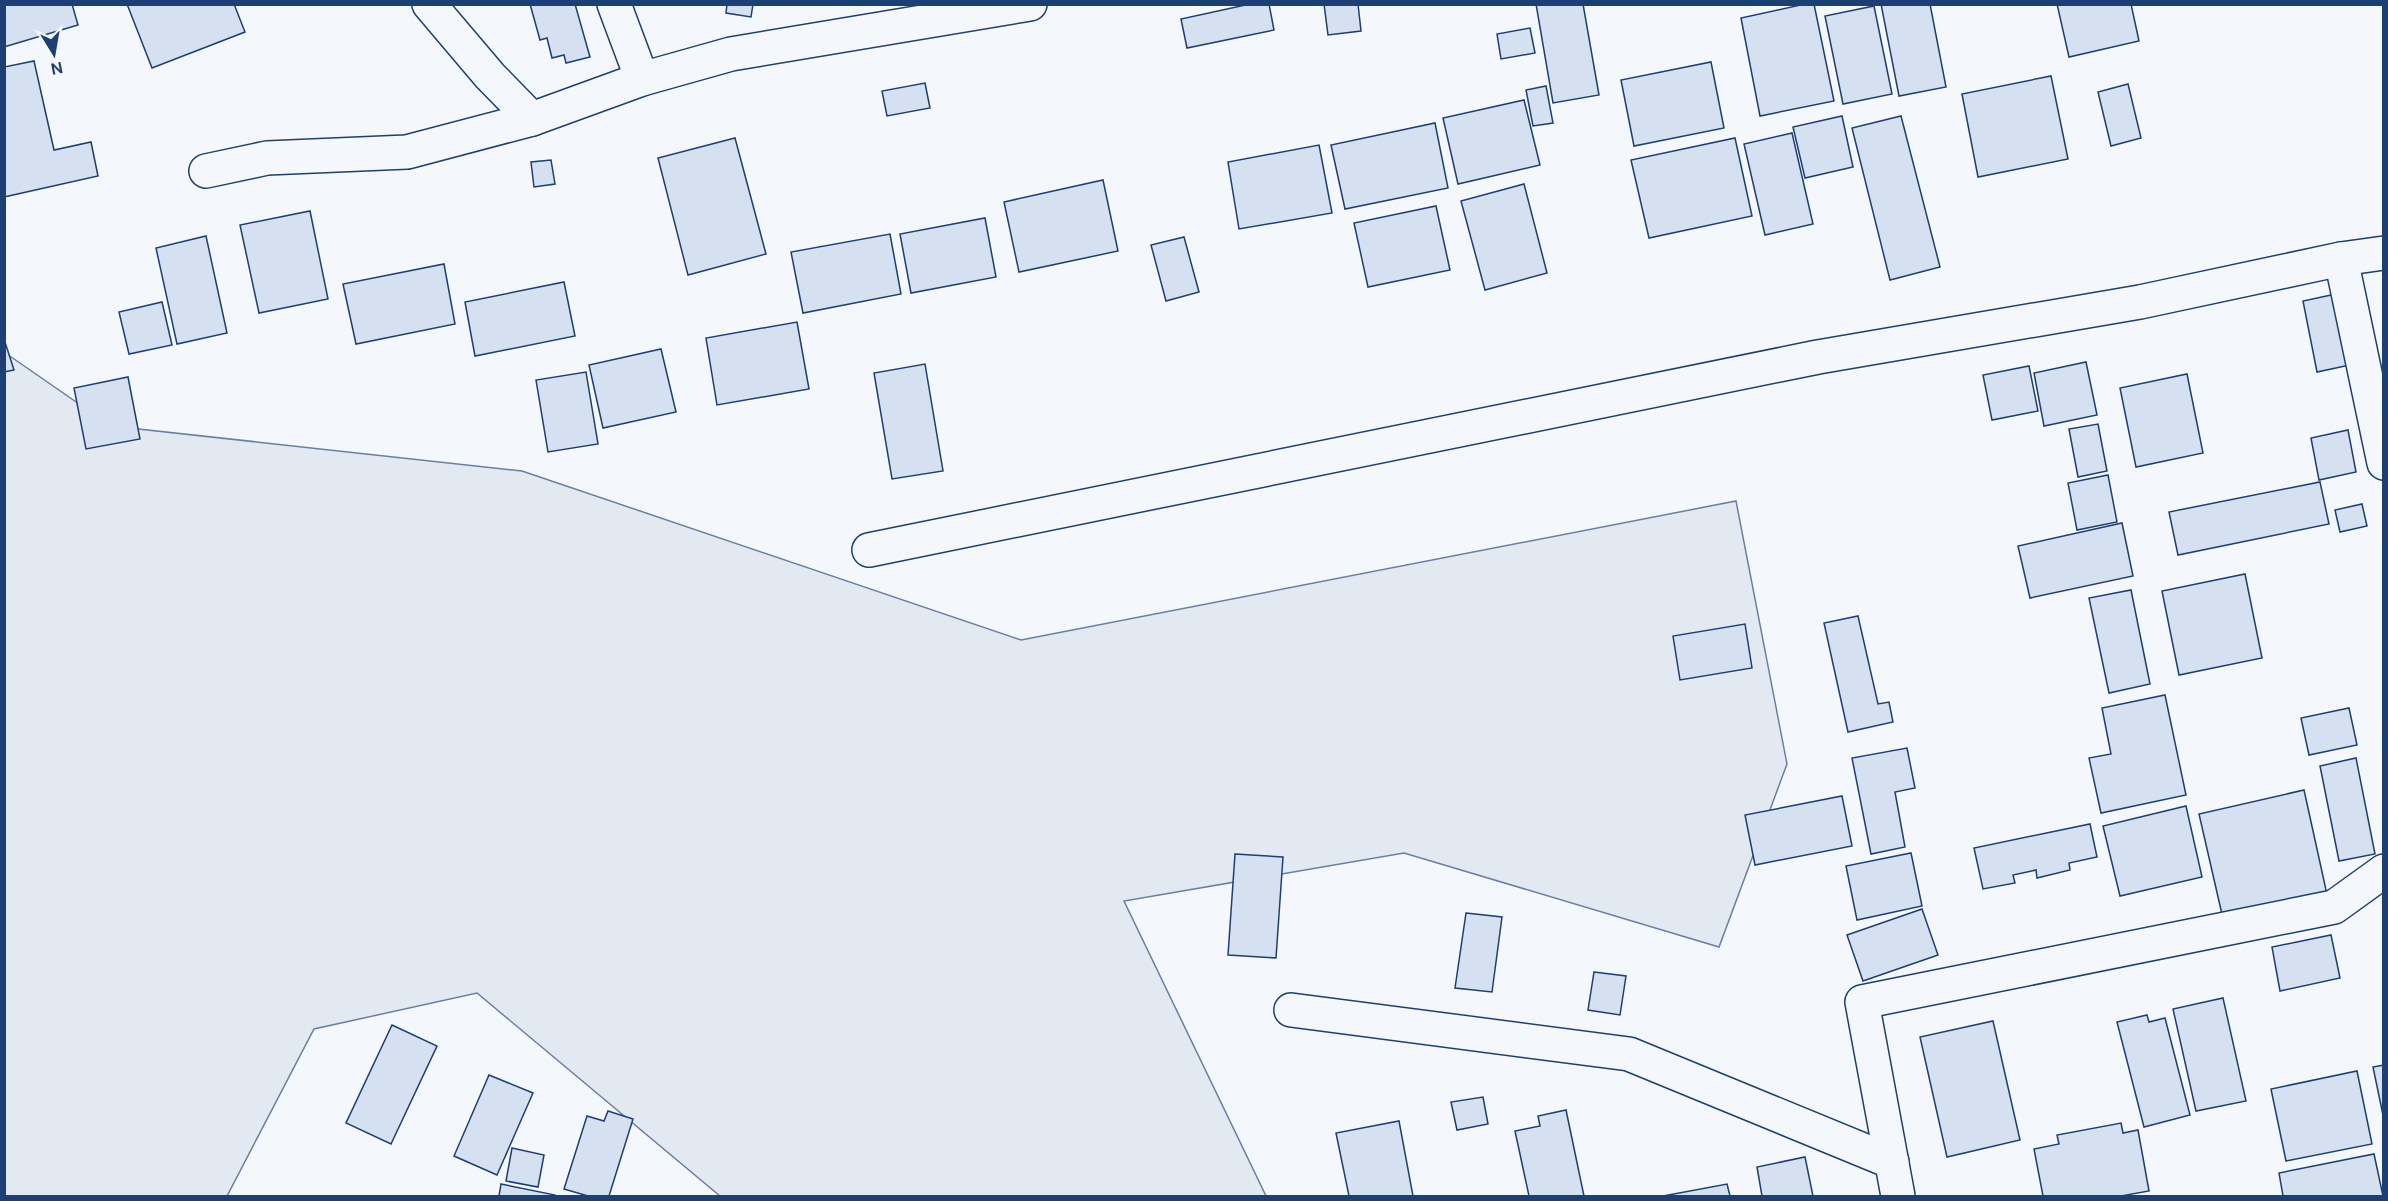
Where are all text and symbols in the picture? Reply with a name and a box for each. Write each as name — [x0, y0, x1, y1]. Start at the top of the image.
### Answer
north arrow — [24, 24, 84, 84]
text: N — [49, 57, 64, 80]

